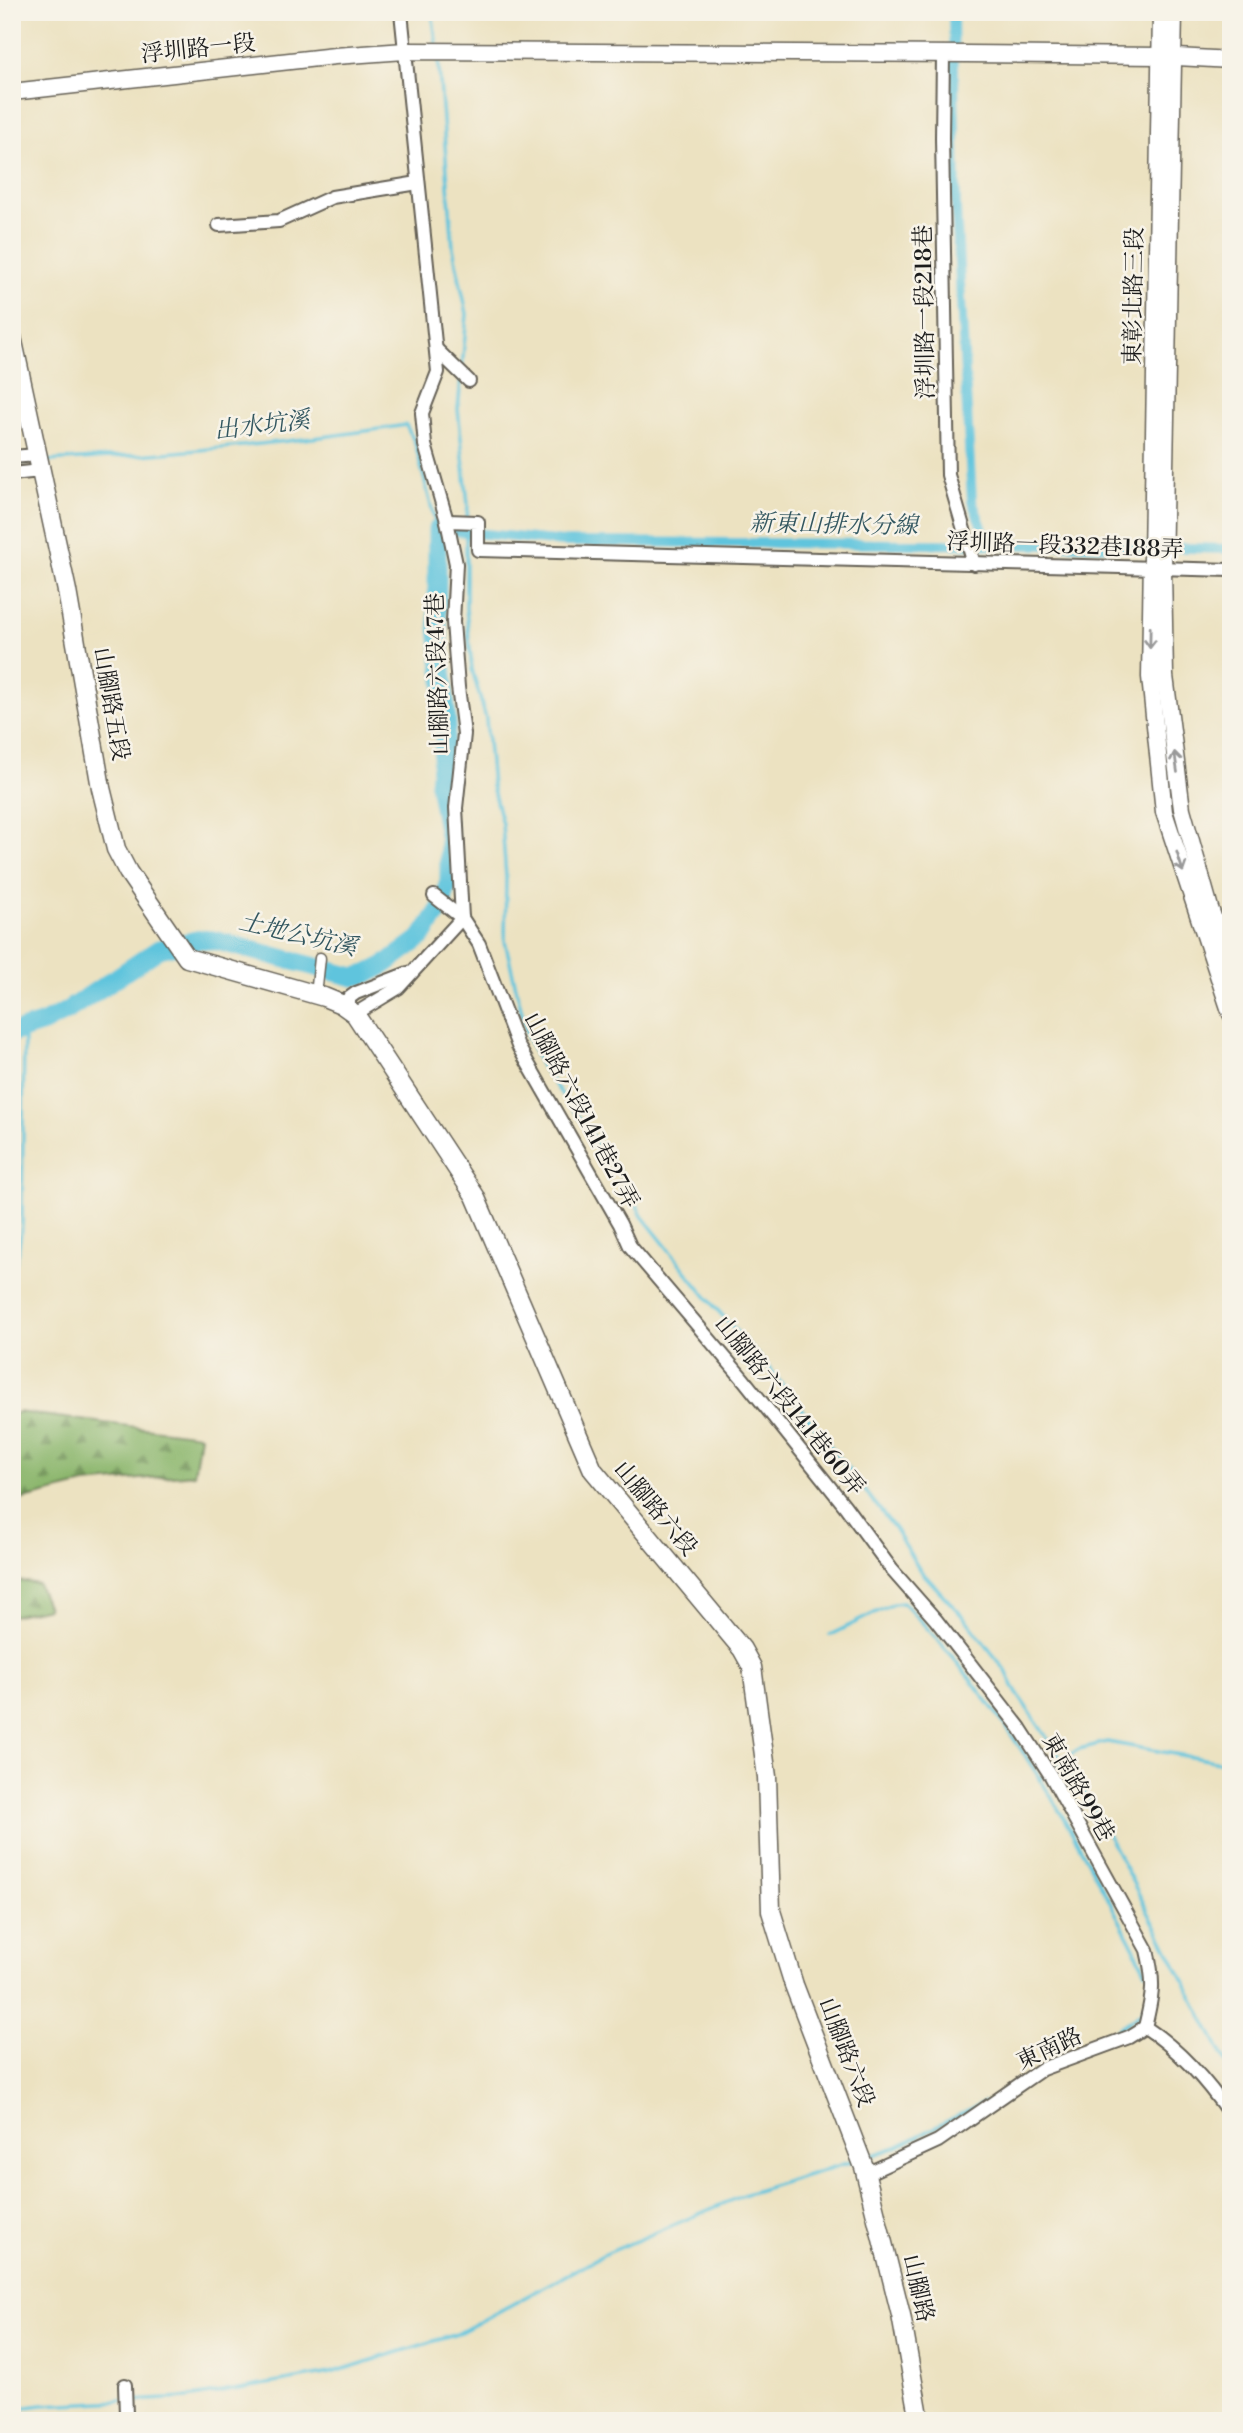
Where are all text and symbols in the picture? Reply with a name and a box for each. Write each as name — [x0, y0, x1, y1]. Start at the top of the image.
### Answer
street label: 浮圳路一段 — [139, 29, 257, 69]
street label: 浮圳路一段218巷 — [909, 224, 941, 400]
street label: 東彰北路三段 — [1119, 227, 1149, 365]
water label: 出水坑溪 — [213, 405, 315, 447]
water label: 新東山排水分線 — [750, 509, 921, 542]
street label: 浮圳路一段332巷188弄 — [946, 528, 1184, 564]
street label: 山腳路六段47巷 — [421, 592, 455, 756]
one-way arrow — [1143, 626, 1157, 649]
street label: 山腳路五段 — [87, 645, 135, 763]
one-way arrow — [1170, 751, 1183, 774]
one-way arrow — [1175, 851, 1188, 873]
water label: 土地公坑溪 — [236, 907, 363, 964]
street label: 山腳路六段141巷27弄 — [518, 1008, 645, 1213]
street label: 山腳路六段141巷60弄 — [708, 1310, 870, 1501]
street label: 山腳路六段 — [608, 1456, 703, 1562]
street label: 東南路99巷 — [1036, 1729, 1120, 1846]
street label: 山腳路六段 — [812, 1994, 880, 2111]
street label: 東南路 — [1012, 2022, 1087, 2076]
street label: 山腳路 — [897, 2251, 939, 2325]

